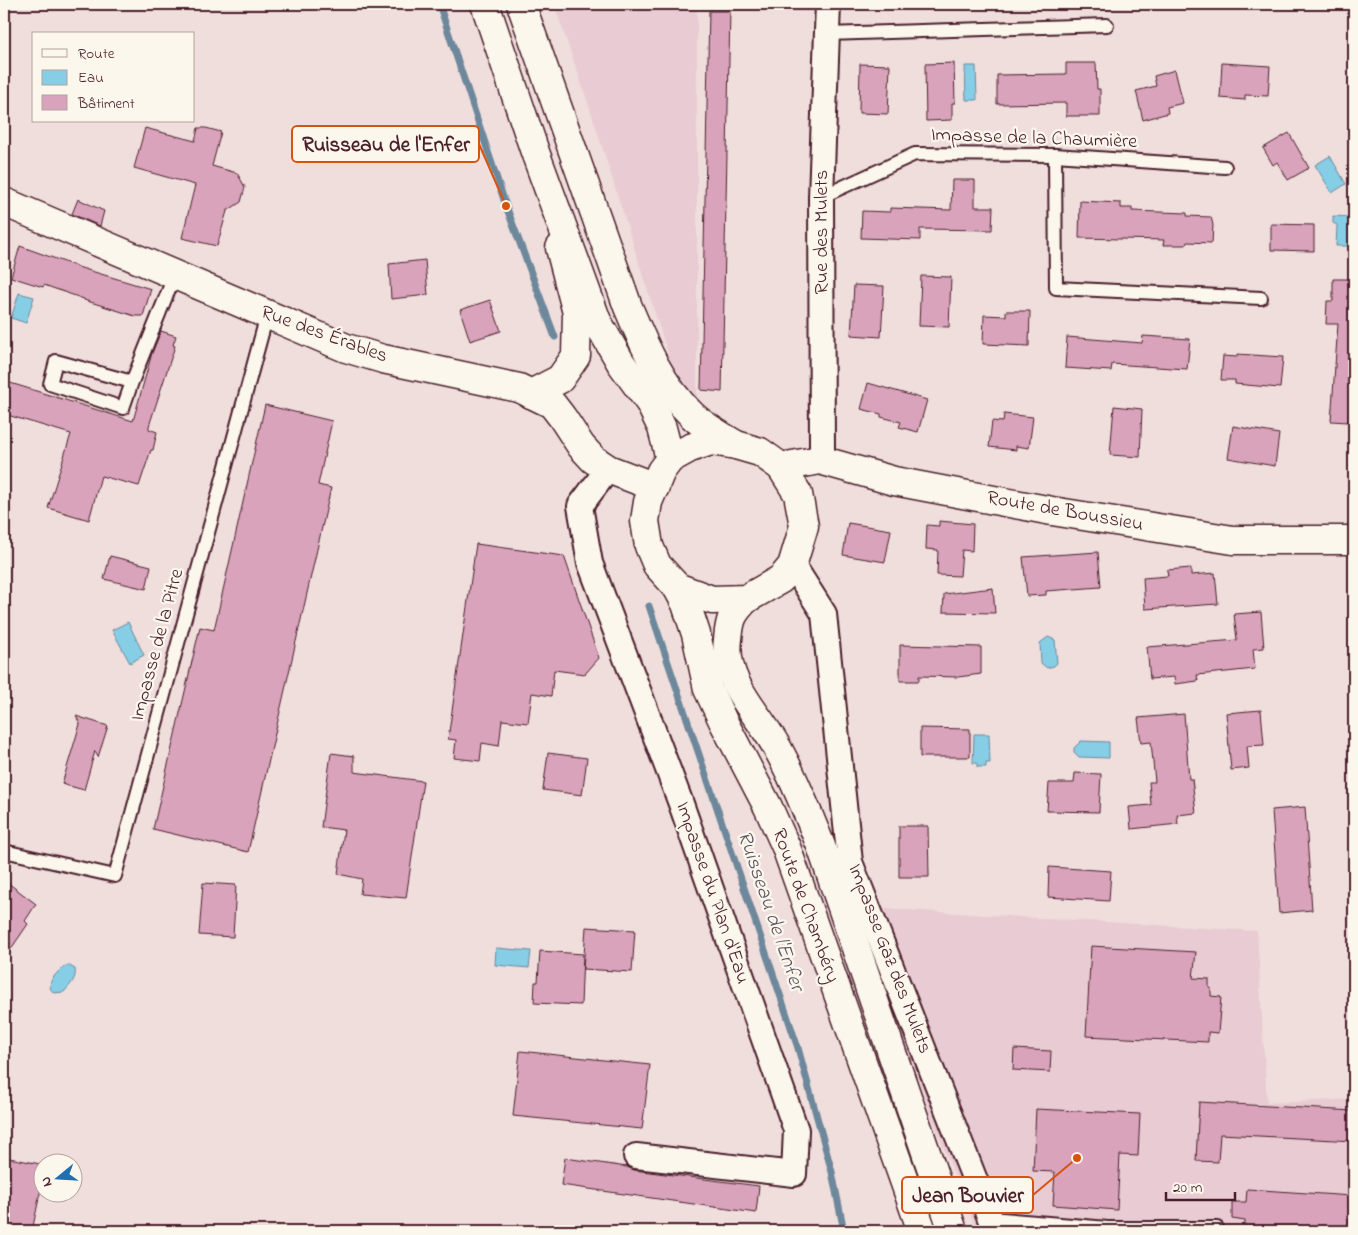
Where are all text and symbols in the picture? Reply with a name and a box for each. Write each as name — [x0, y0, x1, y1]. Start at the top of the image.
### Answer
legend — [32, 32, 195, 122]
text: Route — [78, 43, 115, 65]
text: Eau — [78, 67, 104, 89]
text: Bâtiment — [77, 93, 135, 115]
street label: Impasse de la Chaumière — [930, 121, 1138, 157]
callout: Ruisseau de l'Enfer — [292, 126, 479, 162]
text: Ruisseau de l'Enfer — [302, 131, 470, 161]
street label: Rue des Mulets — [808, 170, 837, 294]
street label: Rue des Érables — [256, 299, 392, 371]
street label: Route de Boussieu — [985, 484, 1145, 540]
street label: Impasse de la Pitre — [124, 566, 192, 724]
street label: Impasse du Plan d'Eau — [667, 798, 757, 988]
street label: Route de Chambéry — [764, 825, 846, 987]
water label: Ruisseau de l'Enfer — [729, 827, 812, 997]
street label: Impasse Gaz des Mulets — [839, 860, 939, 1058]
north arrow — [32, 1152, 82, 1202]
scale bar — [1166, 1170, 1234, 1202]
text: N — [36, 1174, 59, 1189]
callout: Jean Bouvier — [902, 1177, 1033, 1213]
text: 20 m — [1173, 1177, 1203, 1199]
text: Jean Bouvier — [912, 1182, 1024, 1212]

